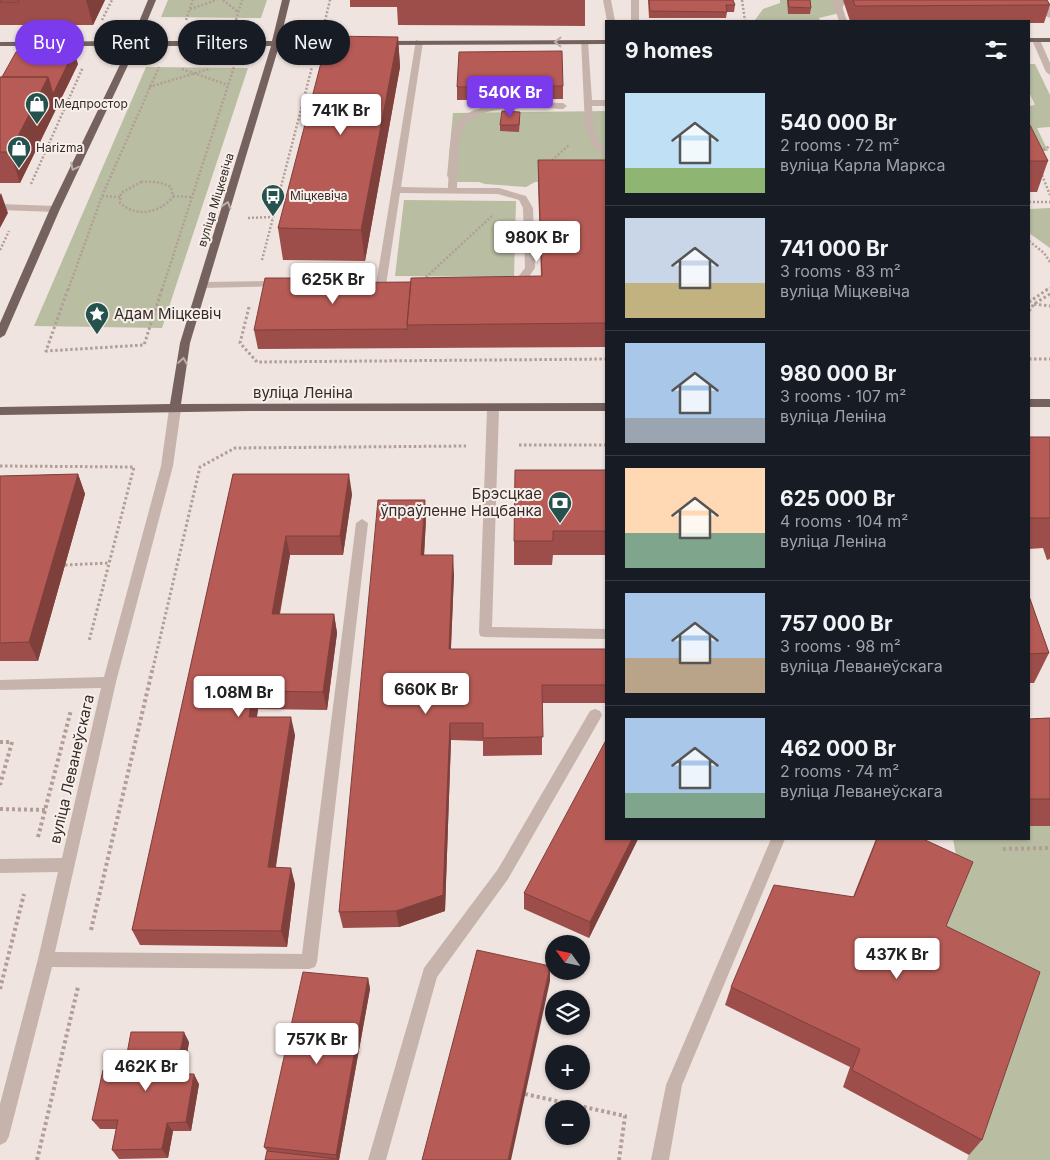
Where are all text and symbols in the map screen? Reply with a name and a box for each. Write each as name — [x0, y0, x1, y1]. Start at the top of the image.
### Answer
chip: Buy — [15, 20, 84, 65]
chip: Rent — [94, 20, 168, 65]
chip: Filters — [178, 20, 266, 65]
chip: New — [276, 20, 350, 65]
icon: filters — [982, 36, 1010, 64]
one-way arrow — [553, 37, 561, 47]
text: 9 homes — [625, 38, 713, 63]
pin: 540K Br — [464, 76, 556, 118]
text: 540K Br — [478, 82, 542, 102]
shop icon: Медпростор — [24, 91, 50, 125]
pin: 741K Br — [295, 94, 387, 136]
place label: Медпростор — [54, 96, 128, 111]
text: 741K Br — [312, 100, 370, 120]
text: 540 000 Br — [780, 110, 897, 135]
icon: home — [665, 113, 725, 173]
shop icon: Harizma — [6, 135, 32, 169]
text: 2 rooms · 72 m² — [780, 135, 900, 155]
place label: Harizma — [36, 140, 83, 155]
street label: вуліца Міцкевіча — [194, 151, 237, 249]
text: вуліца Карла Маркса — [780, 155, 945, 175]
one-way arrow — [71, 161, 81, 170]
bus stop icon: Міцкевіча — [260, 183, 286, 217]
place label: Міцкевіча — [290, 188, 348, 203]
one-way arrow — [222, 201, 232, 209]
pin: 980K Br — [491, 220, 583, 263]
text: 980K Br — [505, 227, 569, 247]
text: 741 000 Br — [780, 236, 888, 261]
icon: home — [665, 238, 725, 298]
text: 3 rooms · 83 m² — [780, 261, 901, 281]
pin: 625K Br — [287, 262, 379, 305]
text: 625K Br — [301, 269, 365, 289]
text: вуліца Міцкевіча — [780, 281, 910, 301]
place icon: Адам Міцкевіч — [84, 301, 110, 335]
place label: Адам Міцкевіч — [114, 304, 221, 323]
one-way arrow — [177, 357, 187, 365]
text: 980 000 Br — [780, 361, 896, 386]
icon: home — [665, 363, 725, 423]
street label: вуліца Леніна — [253, 383, 353, 402]
text: 3 rooms · 107 m² — [780, 386, 906, 406]
text: вуліца Леніна — [780, 406, 887, 426]
place label: Брэсцкае ўпраўленне Нацбанка — [380, 484, 542, 520]
text: 625 000 Br — [780, 486, 895, 511]
icon: home — [665, 488, 725, 548]
bank icon: Брэсцкае ўпраўленне Нацбанка — [547, 490, 573, 524]
text: 4 rooms · 104 m² — [780, 511, 908, 531]
text: вуліца Леніна — [780, 531, 887, 551]
text: 757 000 Br — [780, 611, 893, 636]
icon: home — [665, 613, 725, 673]
text: 3 rooms · 98 m² — [780, 636, 901, 656]
text: вуліца Леванеўскага — [780, 656, 943, 676]
pin: 660K Br — [380, 672, 472, 715]
pin: 1.08M Br — [187, 676, 291, 718]
text: 660K Br — [394, 679, 458, 699]
text: 1.08M Br — [205, 682, 273, 702]
street label: вуліца Леванеўскага — [45, 692, 98, 845]
text: 462 000 Br — [780, 736, 896, 761]
icon: home — [665, 738, 725, 798]
text: 2 rooms · 74 m² — [780, 761, 899, 781]
text: вуліца Леванеўскага — [780, 781, 943, 801]
north arrow — [545, 935, 590, 980]
map controls — [545, 935, 590, 1145]
pin: 437K Br — [851, 938, 943, 980]
text: 437K Br — [866, 944, 928, 964]
button: layers — [545, 990, 590, 1035]
pin: 757K Br — [271, 1022, 363, 1065]
text: 757K Br — [286, 1029, 348, 1049]
button: + — [545, 1045, 590, 1090]
pin: 462K Br — [100, 1050, 192, 1092]
text: 462K Br — [114, 1056, 178, 1076]
button: − — [545, 1100, 590, 1145]

